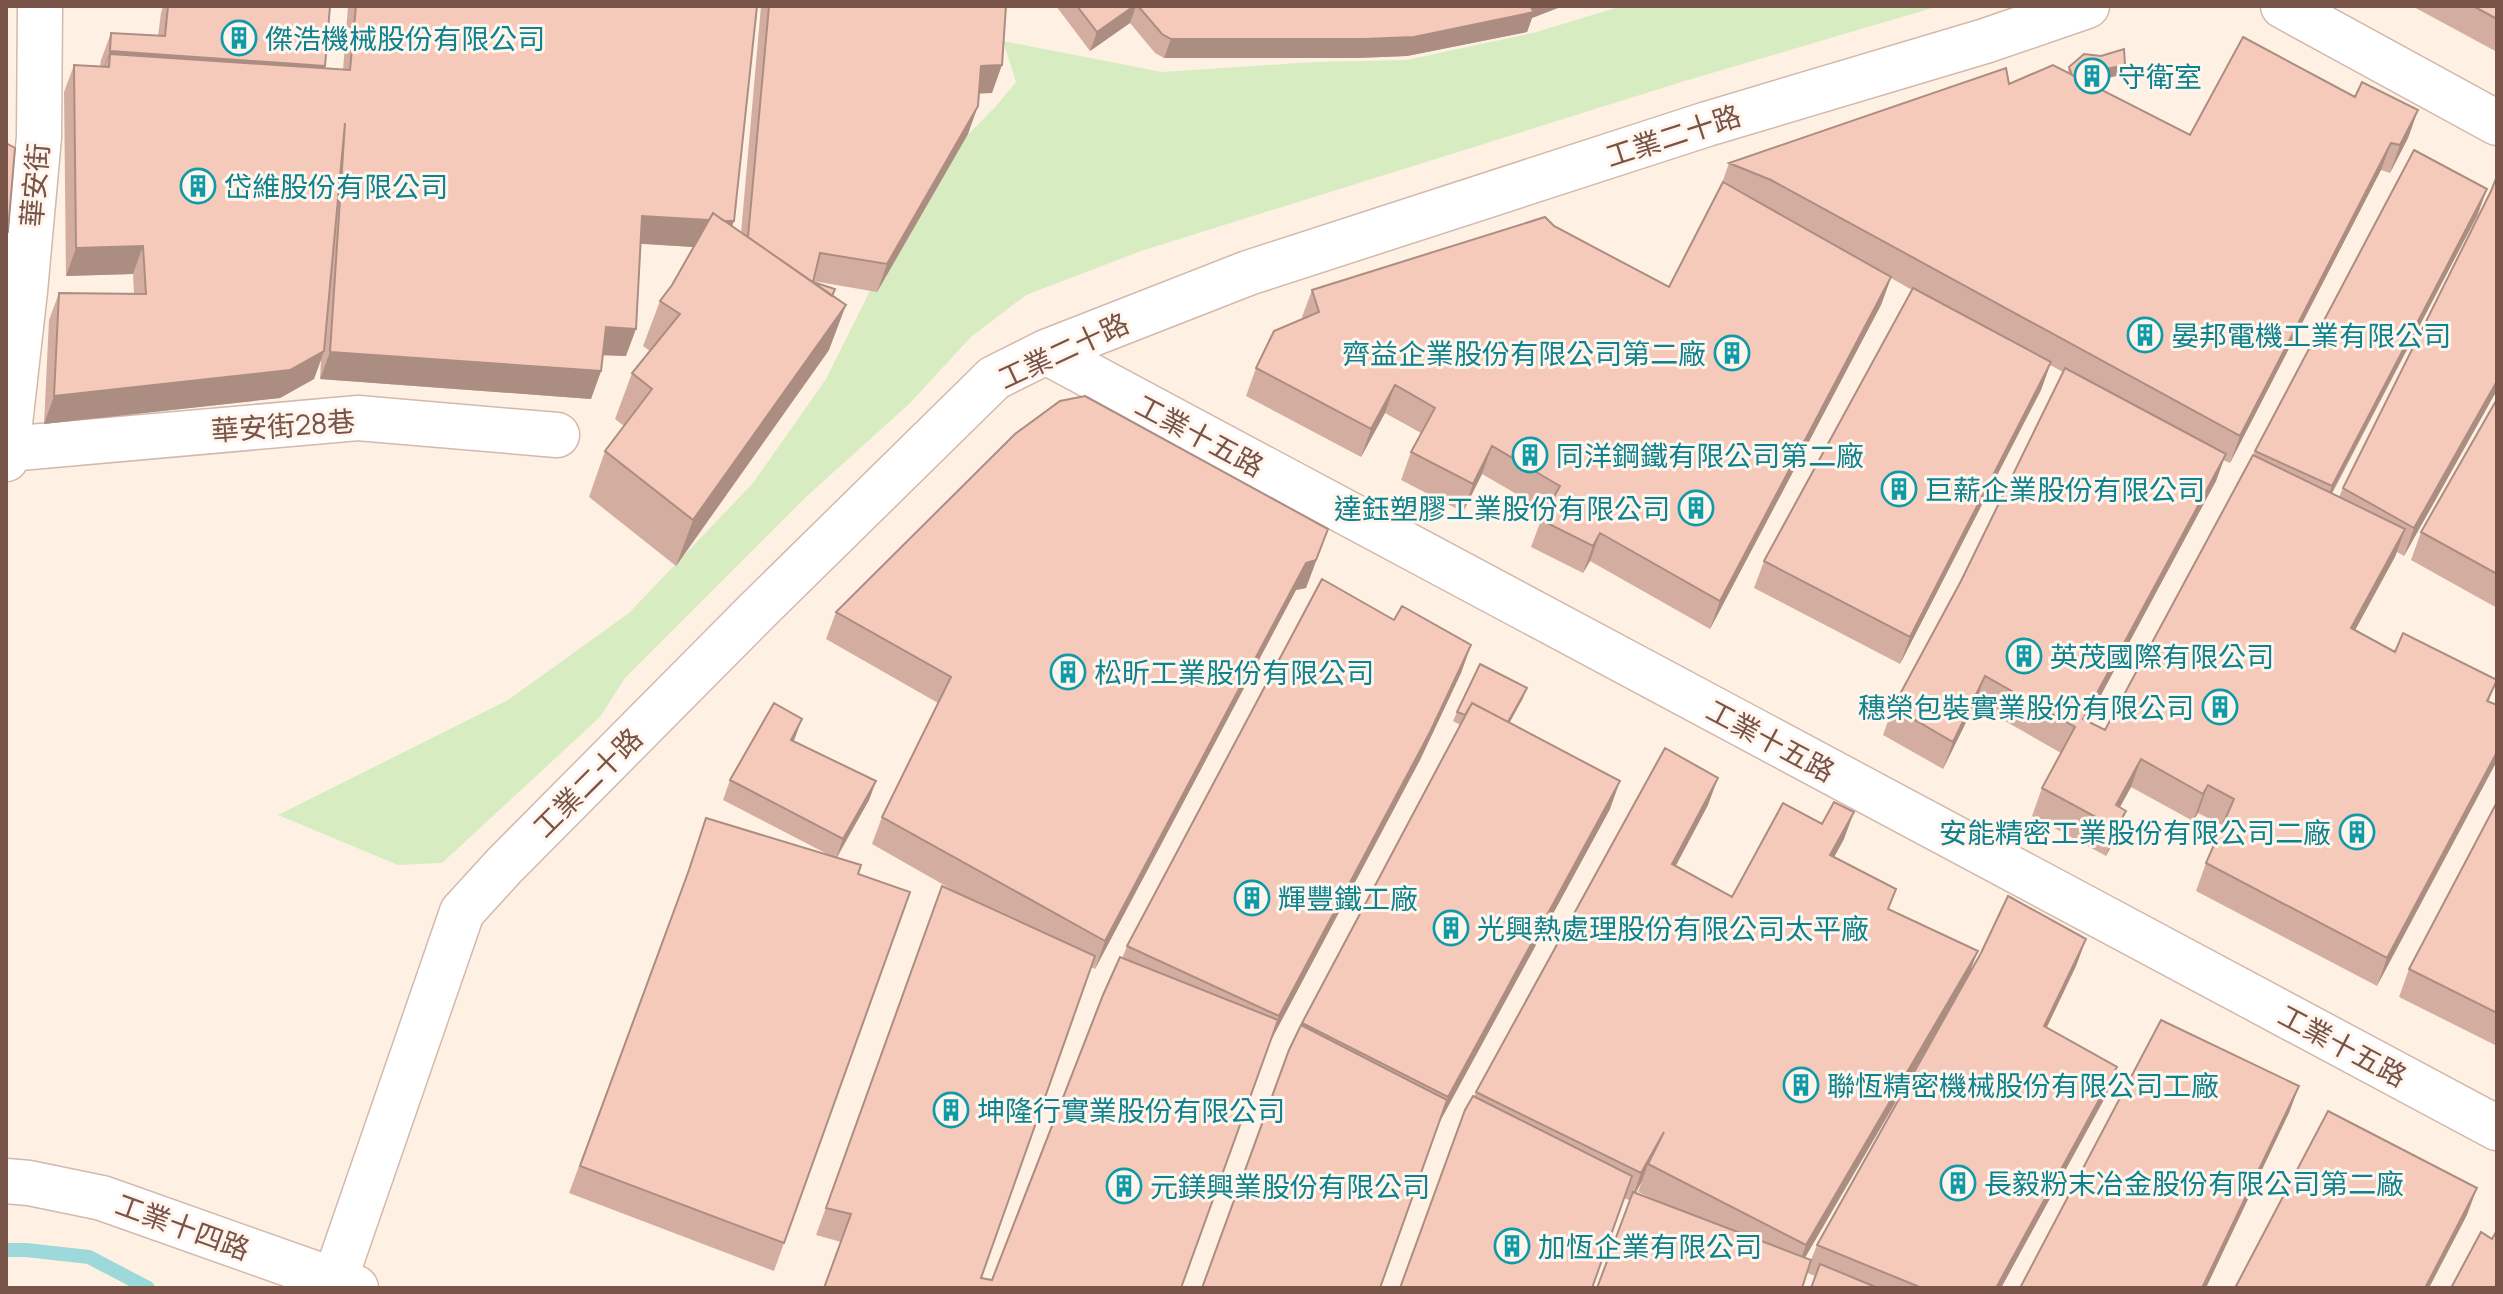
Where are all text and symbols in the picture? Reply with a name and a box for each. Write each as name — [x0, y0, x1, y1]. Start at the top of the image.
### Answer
building icon: 傑浩機械股份有限公司 — [220, 19, 258, 57]
place label: 傑浩機械股份有限公司 — [265, 19, 545, 57]
building icon: 守衛室 — [2073, 57, 2111, 95]
place label: 守衛室 — [2118, 57, 2202, 95]
street label: 工業二十路 — [1601, 95, 1745, 175]
street label: 華安街 — [11, 141, 57, 229]
building icon: 岱維股份有限公司 — [179, 167, 217, 205]
place label: 岱維股份有限公司 — [224, 167, 448, 205]
street label: 工業二十路 — [992, 303, 1134, 397]
building icon: 晏邦電機工業有限公司 — [2126, 316, 2164, 354]
place label: 晏邦電機工業有限公司 — [2171, 316, 2451, 354]
place label: 齊益企業股份有限公司第二廠 — [1342, 334, 1706, 372]
building icon: 齊益企業股份有限公司第二廠 — [1713, 334, 1751, 372]
street label: 工業十五路 — [1129, 385, 1271, 485]
street label: 華安街28巷 — [210, 401, 356, 449]
building icon: 同洋鋼鐵有限公司第二廠 — [1511, 436, 1549, 474]
place label: 同洋鋼鐵有限公司第二廠 — [1556, 436, 1864, 474]
building icon: 巨薪企業股份有限公司 — [1880, 470, 1918, 508]
place label: 巨薪企業股份有限公司 — [1925, 470, 2205, 508]
place label: 達鈺塑膠工業股份有限公司 — [1334, 489, 1670, 527]
building icon: 達鈺塑膠工業股份有限公司 — [1677, 489, 1715, 527]
building icon: 英茂國際有限公司 — [2005, 637, 2043, 675]
place label: 英茂國際有限公司 — [2050, 637, 2274, 675]
building icon: 松昕工業股份有限公司 — [1049, 653, 1087, 691]
place label: 松昕工業股份有限公司 — [1094, 653, 1374, 691]
place label: 穗榮包裝實業股份有限公司 — [1858, 688, 2194, 726]
building icon: 穗榮包裝實業股份有限公司 — [2201, 688, 2239, 726]
street label: 工業十五路 — [1700, 690, 1842, 790]
street label: 工業二十路 — [524, 719, 650, 845]
place label: 安能精密工業股份有限公司二廠 — [1939, 813, 2331, 851]
building icon: 安能精密工業股份有限公司二廠 — [2338, 813, 2376, 851]
building icon: 輝豐鐵工廠 — [1233, 879, 1271, 917]
place label: 輝豐鐵工廠 — [1278, 879, 1418, 917]
building icon: 光興熱處理股份有限公司太平廠 — [1432, 909, 1470, 947]
place label: 光興熱處理股份有限公司太平廠 — [1477, 909, 1869, 947]
street label: 工業十五路 — [2272, 995, 2414, 1095]
building icon: 聯恆精密機械股份有限公司工廠 — [1782, 1066, 1820, 1104]
place label: 聯恆精密機械股份有限公司工廠 — [1827, 1066, 2219, 1104]
building icon: 坤隆行實業股份有限公司 — [932, 1091, 970, 1129]
place label: 坤隆行實業股份有限公司 — [977, 1091, 1285, 1129]
building icon: 長毅粉末冶金股份有限公司第二廠 — [1939, 1164, 1977, 1202]
place label: 長毅粉末冶金股份有限公司第二廠 — [1984, 1164, 2404, 1202]
building icon: 元鎂興業股份有限公司 — [1105, 1167, 1143, 1205]
place label: 元鎂興業股份有限公司 — [1150, 1167, 1430, 1205]
street label: 工業十四路 — [111, 1184, 255, 1268]
building icon: 加恆企業有限公司 — [1493, 1227, 1531, 1265]
place label: 加恆企業有限公司 — [1538, 1227, 1762, 1265]

